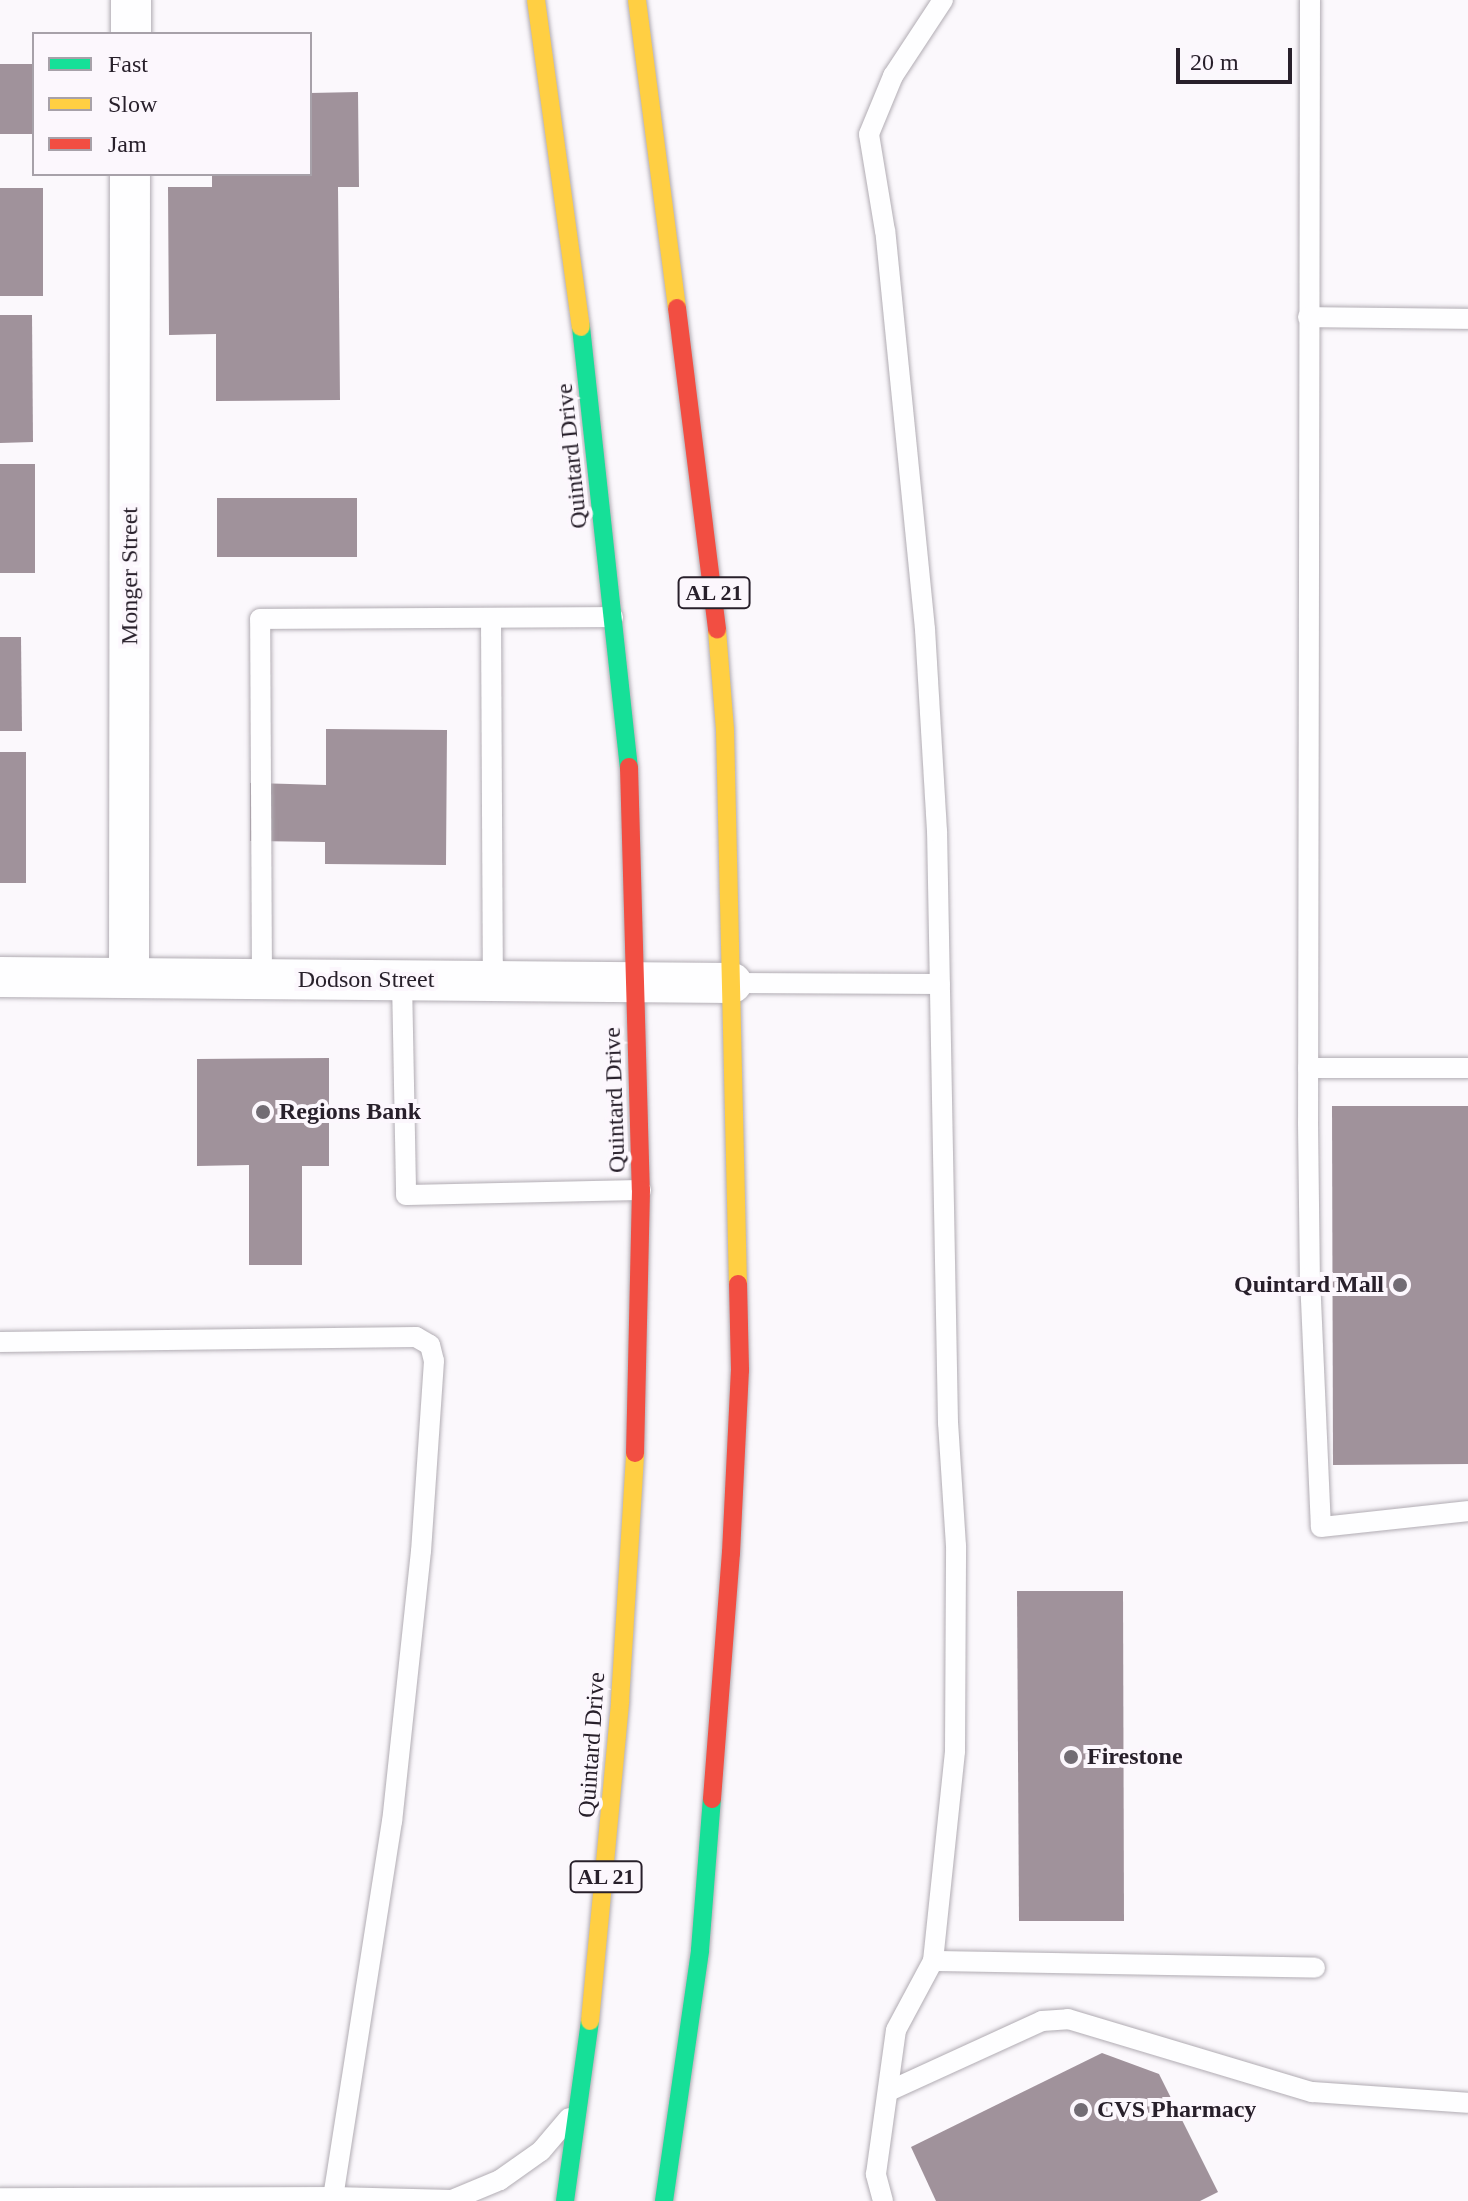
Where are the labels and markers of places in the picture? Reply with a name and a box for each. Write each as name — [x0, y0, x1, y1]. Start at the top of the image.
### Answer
place label: Regions Bank — [279, 1098, 421, 1126]
marker: Regions Bank — [254, 1103, 272, 1121]
place label: Quintard Mall — [1234, 1271, 1384, 1299]
marker: Quintard Mall — [1391, 1276, 1409, 1294]
place label: Firestone — [1087, 1743, 1183, 1771]
marker: Firestone — [1062, 1748, 1080, 1766]
place label: CVS Pharmacy — [1097, 2096, 1256, 2124]
marker: CVS Pharmacy — [1072, 2101, 1090, 2119]

